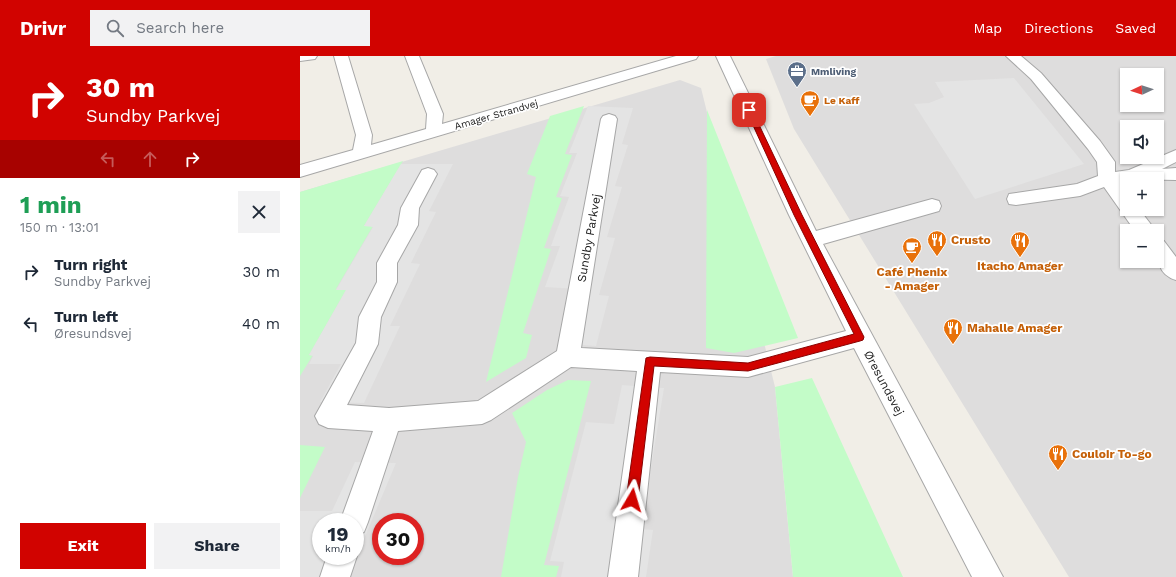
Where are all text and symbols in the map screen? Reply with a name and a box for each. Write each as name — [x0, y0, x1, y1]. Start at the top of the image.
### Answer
search box — [90, 10, 370, 46]
text: Drivr — [20, 17, 66, 40]
icon: search — [104, 17, 126, 39]
text: Search here — [136, 19, 224, 37]
text: Map — [974, 20, 1002, 36]
text: Directions — [1024, 20, 1093, 36]
text: Saved — [1115, 20, 1156, 36]
office icon: Mmliving — [786, 60, 808, 88]
place label: Mmliving — [811, 66, 856, 77]
north arrow — [1120, 68, 1164, 112]
map controls — [1120, 68, 1164, 268]
text: 30 m — [86, 71, 155, 104]
icon: right — [20, 72, 72, 124]
cafe icon: Le Kaff — [799, 89, 821, 117]
pin — [732, 93, 766, 127]
place label: Le Kaff — [824, 95, 860, 106]
street label: Amager Strandvej — [453, 97, 539, 132]
icon: arrive — [738, 99, 760, 121]
text: Sundby Parkvej — [86, 105, 220, 126]
button: sound — [1120, 120, 1164, 164]
icon: left — [97, 148, 119, 170]
icon: ahead — [139, 148, 161, 170]
icon: right — [181, 148, 203, 170]
button: + — [1120, 172, 1164, 216]
text: 1 min — [20, 191, 82, 219]
button: close — [238, 191, 280, 233]
street label: Sundby Parkvej — [574, 193, 604, 283]
text: 150 m · 13:01 — [20, 220, 99, 235]
button: − — [1120, 224, 1164, 268]
restaurant icon: Crusto — [926, 229, 948, 257]
restaurant icon: Itacho Amager — [1009, 230, 1031, 258]
place label: Crusto — [951, 233, 991, 247]
cafe icon: Café Phenix - Amager — [901, 236, 923, 264]
text: Turn right — [54, 256, 127, 274]
place label: Itacho Amager — [977, 259, 1064, 273]
icon: right — [20, 261, 42, 283]
text: 30 m — [243, 263, 280, 281]
place label: Café Phenix - Amager — [877, 265, 947, 293]
text: Sundby Parkvej — [54, 274, 151, 289]
text: Turn left — [54, 308, 118, 326]
icon: left — [20, 313, 42, 335]
text: 40 m — [242, 315, 280, 333]
restaurant icon: Mahalle Amager — [942, 317, 964, 345]
place label: Mahalle Amager — [967, 321, 1063, 335]
text: Øresundsvej — [54, 326, 132, 341]
street label: Øresundsvej — [861, 348, 907, 418]
restaurant icon: Couloir To-go — [1047, 443, 1069, 471]
place label: Couloir To-go — [1072, 447, 1152, 461]
position arrow — [611, 479, 653, 521]
speed limit sign: 30 — [372, 513, 424, 565]
text: 19 — [328, 522, 348, 546]
button: Exit — [20, 523, 146, 569]
button: Share — [154, 523, 280, 569]
text: km/h — [325, 543, 351, 554]

